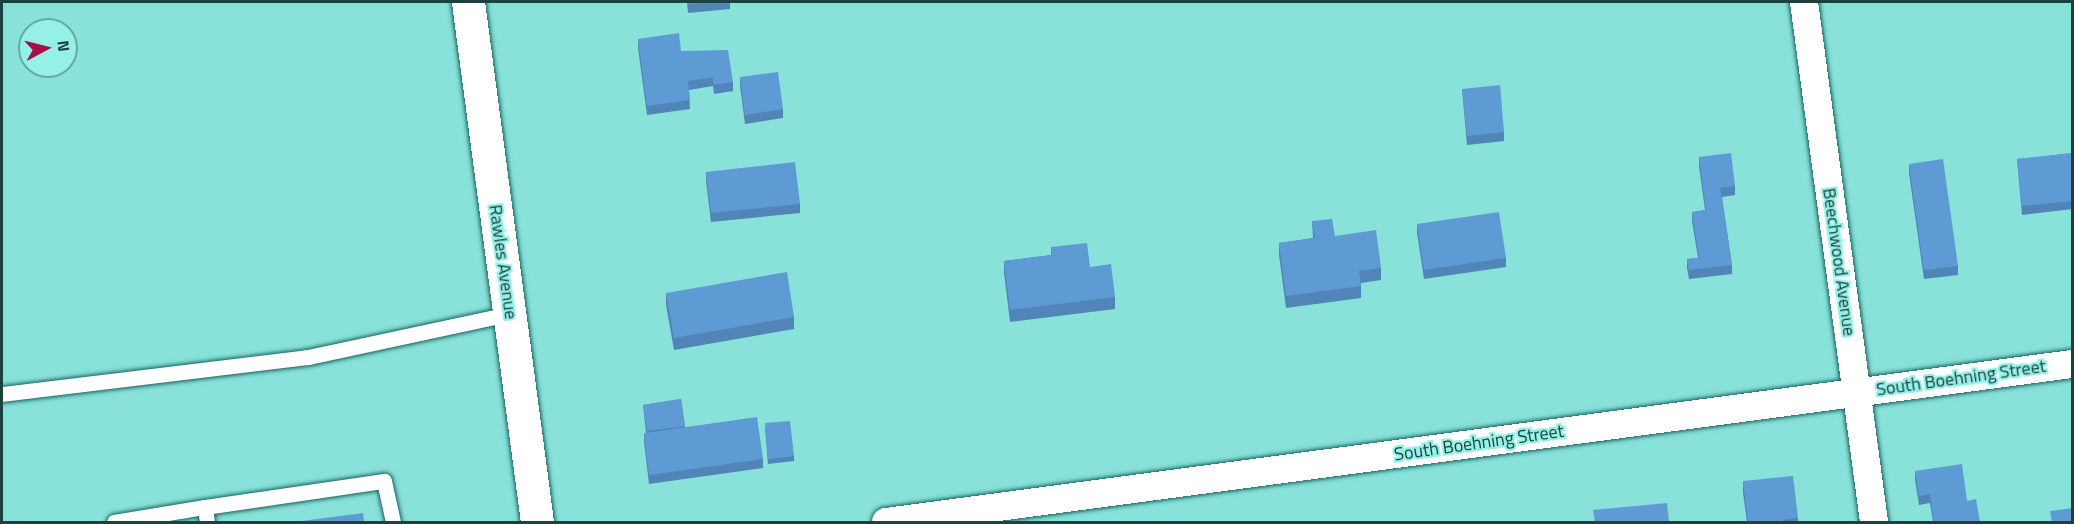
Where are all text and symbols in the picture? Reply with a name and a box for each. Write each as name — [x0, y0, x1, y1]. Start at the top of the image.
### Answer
north arrow — [18, 18, 78, 78]
text: N — [51, 39, 76, 53]
street label: Beechwood Avenue — [1818, 187, 1860, 337]
street label: Rawles Avenue — [484, 203, 522, 321]
street label: South Boehning Street — [1875, 355, 2047, 401]
street label: South Boehning Street — [1393, 420, 1565, 466]

